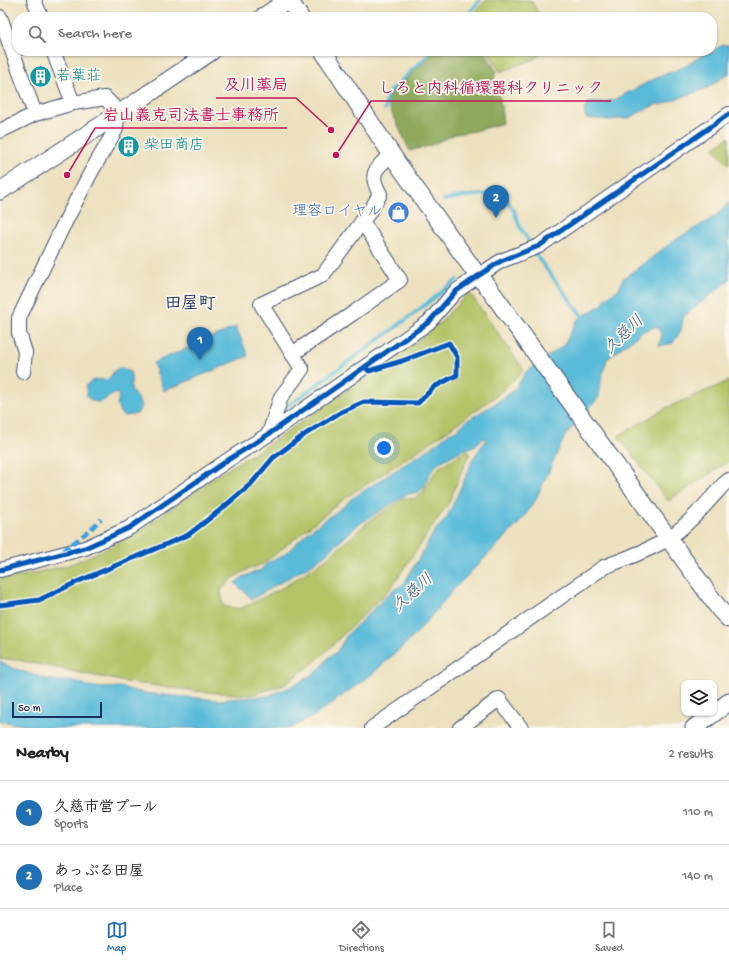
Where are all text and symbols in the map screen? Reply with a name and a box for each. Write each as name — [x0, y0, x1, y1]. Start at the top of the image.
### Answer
search box — [12, 12, 717, 56]
icon: search — [26, 23, 48, 45]
text: Search here — [58, 25, 132, 43]
building icon: 若葉荘 — [28, 64, 54, 90]
place label: 若葉荘 — [56, 67, 101, 86]
callout: 及川薬局 — [216, 70, 296, 98]
callout: しろと内科循環器科クリニック — [371, 73, 611, 101]
text: 及川薬局 — [224, 77, 288, 97]
text: しろと内科循環器科クリニック — [379, 79, 603, 100]
callout: 岩山義克司法書士事務所 — [95, 100, 287, 128]
text: 岩山義克司法書士事務所 — [103, 106, 279, 127]
building icon: 柴田商店 — [115, 133, 141, 159]
place label: 柴田商店 — [144, 136, 204, 155]
pin: 2 — [483, 185, 509, 218]
shop icon: 理容ロイヤル — [385, 199, 411, 225]
place label: 理容ロイヤル — [292, 202, 382, 221]
district label: 田屋町 — [165, 294, 216, 315]
water label: 久慈川 — [600, 311, 649, 360]
pin: 1 — [187, 327, 213, 360]
your location — [374, 438, 394, 458]
water label: 久慈川 — [388, 569, 438, 617]
map controls — [681, 680, 717, 716]
button: layers — [681, 680, 717, 716]
scale bar — [12, 700, 102, 719]
text: 50 m — [18, 703, 40, 715]
text: Nearby — [16, 744, 69, 764]
text: 2 results — [668, 747, 713, 762]
text: 久慈市営プール — [54, 799, 158, 817]
text: 1 — [26, 805, 32, 820]
text: 110 m — [683, 805, 713, 820]
text: Sports — [54, 817, 88, 832]
text: あっぷる田屋 — [54, 863, 144, 881]
text: 2 — [26, 869, 32, 884]
text: 140 m — [682, 869, 713, 884]
text: Place — [54, 881, 82, 896]
tab: Map — [106, 919, 128, 955]
tab: Directions — [339, 919, 384, 955]
tab: Saved — [595, 919, 623, 955]

